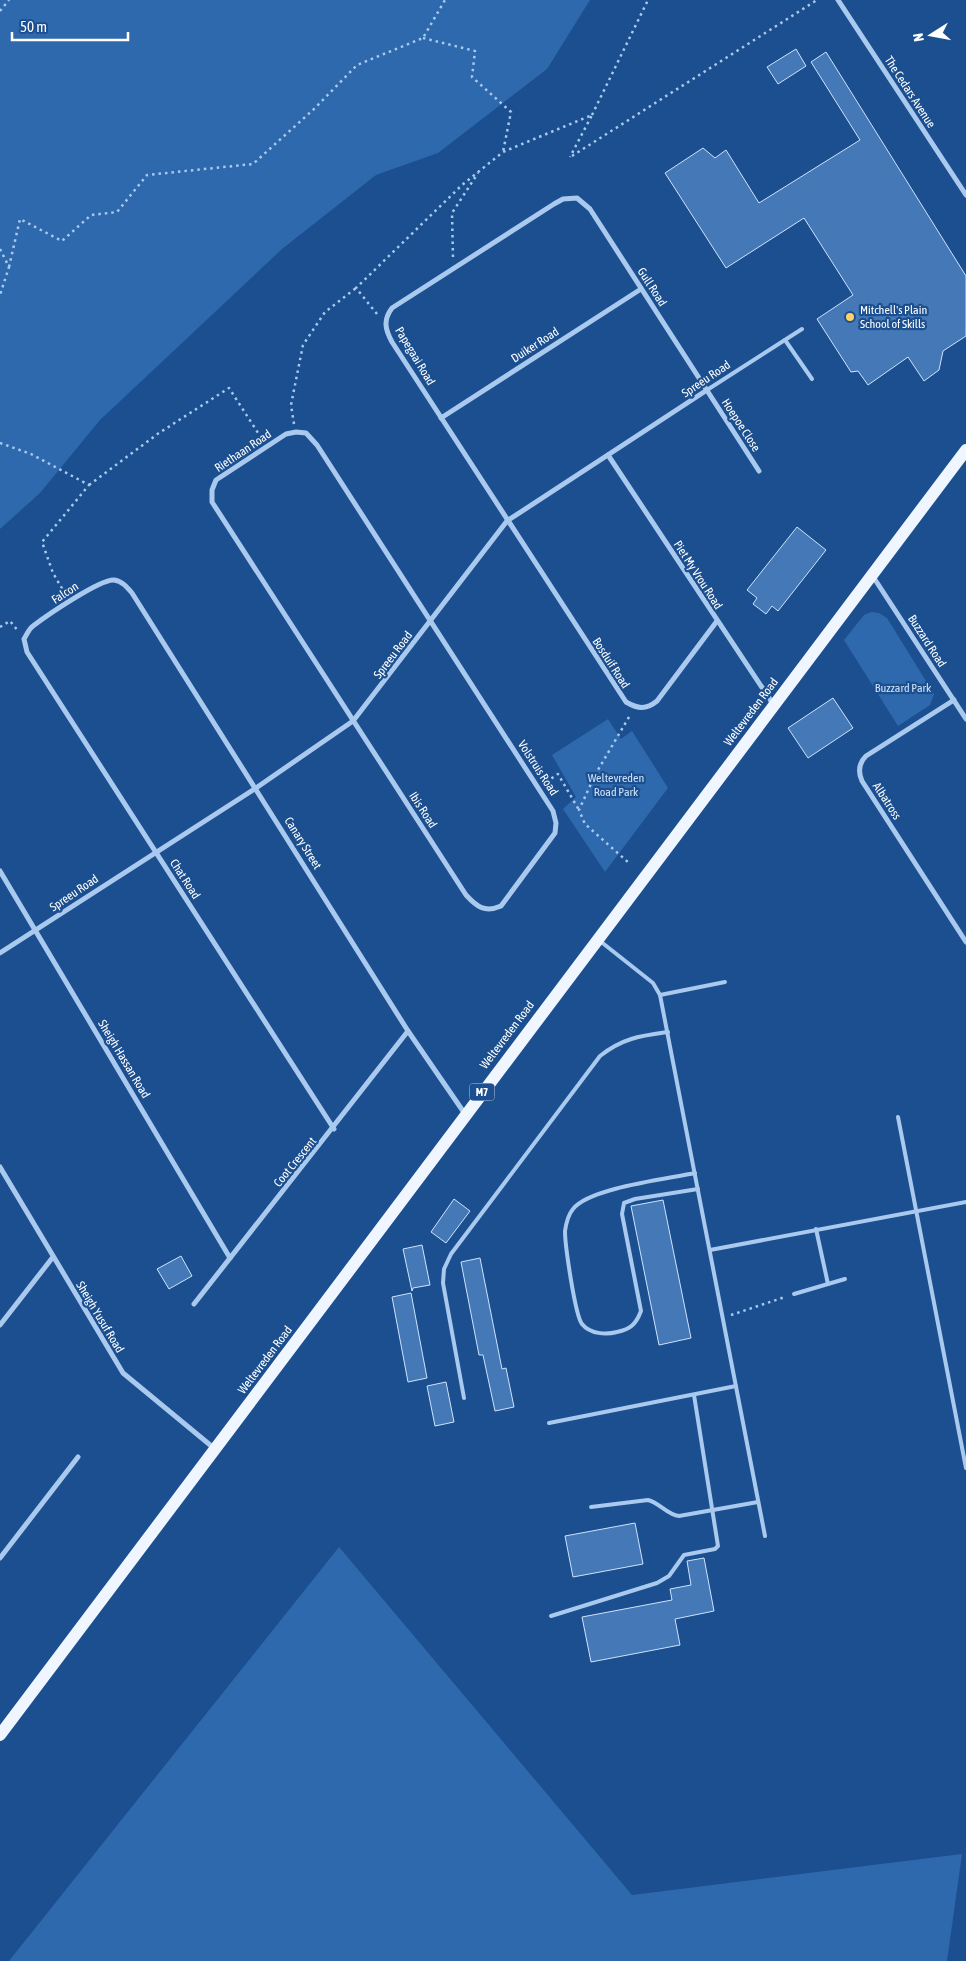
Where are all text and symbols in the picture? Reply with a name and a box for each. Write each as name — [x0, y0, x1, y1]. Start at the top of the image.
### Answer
scale bar — [12, 10, 129, 42]
north arrow — [906, 10, 956, 60]
text: 50 m — [20, 18, 47, 35]
text: N — [910, 32, 927, 43]
street label: The Cedars Avenue — [882, 54, 938, 130]
street label: Gull Road — [634, 265, 670, 309]
place label: Mitchell's Plain School of Skills — [860, 303, 927, 331]
marker: Mitchell's Plain School of Skills — [844, 311, 856, 323]
street label: Papegaai Road — [392, 324, 438, 388]
street label: Duiker Road — [509, 324, 561, 366]
street label: Spreeu Road — [679, 358, 733, 400]
street label: Hoepoe Close — [719, 396, 763, 454]
street label: Riethaan Road — [212, 427, 274, 475]
street label: Piet My Vrou Road — [671, 538, 725, 612]
street label: Falcon — [49, 579, 81, 607]
street label: Buzzard Road — [905, 612, 949, 670]
street label: Spreeu Road — [371, 629, 415, 681]
street label: Bosduif Road — [589, 635, 633, 691]
street label: Weltevreden Road — [721, 675, 781, 749]
park label: Buzzard Park — [875, 681, 932, 695]
street label: Volstruis Road — [515, 738, 561, 798]
park label: Weltevreden Road Park — [588, 771, 644, 799]
street label: Albatross — [870, 780, 904, 822]
street label: Ibis Road — [406, 789, 440, 831]
street label: Canary Street — [281, 814, 325, 872]
street label: Chat Road — [167, 856, 203, 902]
street label: Spreeu Road — [47, 872, 101, 914]
street label: Weltevreden Road — [477, 998, 537, 1072]
street label: Sheigh Hassan Road — [95, 1017, 153, 1101]
road number: M7 — [470, 1084, 494, 1100]
street label: Coot Crescent — [271, 1134, 320, 1190]
street label: Sheigh Yusuf Road — [73, 1279, 127, 1355]
street label: Weltevreden Road — [235, 1323, 295, 1397]

